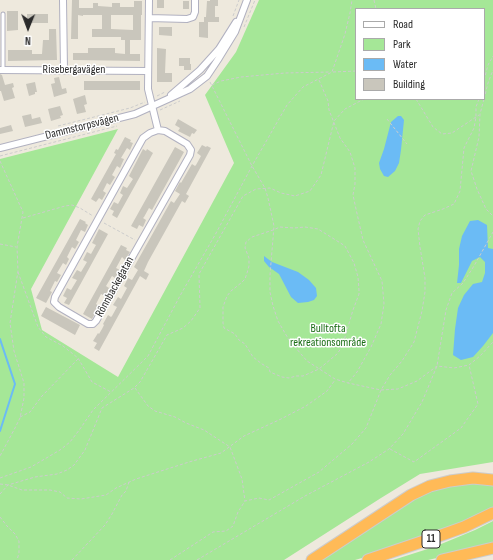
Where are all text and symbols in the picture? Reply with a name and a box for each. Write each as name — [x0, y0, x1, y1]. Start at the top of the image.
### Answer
north arrow — [8, 8, 48, 48]
legend — [355, 8, 485, 100]
text: Road — [393, 17, 413, 32]
text: N — [25, 34, 31, 47]
text: Park — [393, 37, 411, 52]
text: Water — [393, 57, 417, 72]
street label: Risebergavägen — [43, 63, 105, 77]
text: Building — [393, 77, 425, 92]
street label: Dammstorpsvägen — [44, 111, 120, 143]
street label: Rönnbackegatan — [92, 254, 138, 320]
park label: Bulltofta rekreationsområde — [290, 322, 366, 350]
road number: 11 — [422, 530, 440, 548]

